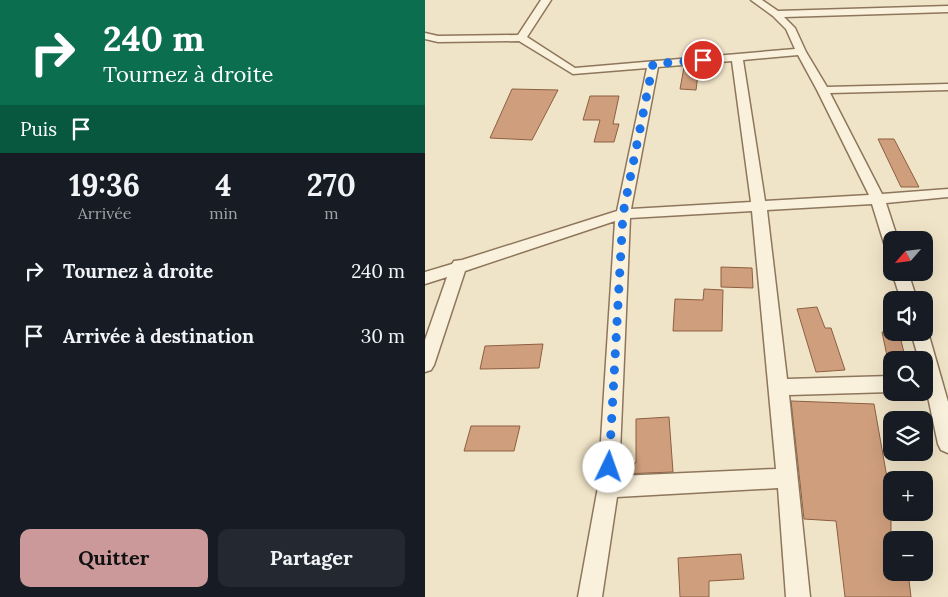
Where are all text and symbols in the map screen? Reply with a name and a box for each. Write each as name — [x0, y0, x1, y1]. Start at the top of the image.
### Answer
text: 240 m — [103, 16, 204, 61]
icon: right — [20, 20, 85, 85]
pin — [682, 39, 724, 81]
icon: arrive — [689, 46, 717, 74]
text: Tournez à droite — [103, 60, 273, 88]
icon: arrive — [67, 115, 95, 143]
text: Puis — [20, 117, 57, 141]
text: 19:36 — [69, 166, 140, 204]
text: 4 — [215, 166, 232, 204]
text: 270 — [307, 166, 356, 204]
text: Arrivée — [78, 203, 131, 223]
text: min — [209, 203, 238, 223]
text: m — [324, 203, 338, 223]
north arrow — [883, 231, 933, 281]
map controls — [883, 231, 933, 581]
icon: right — [20, 257, 48, 285]
text: Tournez à droite — [63, 259, 213, 283]
text: 240 m — [351, 259, 405, 283]
button: sound — [883, 291, 933, 341]
icon: arrive — [20, 322, 48, 350]
text: Arrivée à destination — [63, 324, 254, 348]
text: 30 m — [361, 324, 405, 348]
button: search — [883, 351, 933, 401]
button: layers — [883, 411, 933, 461]
position arrow — [582, 440, 634, 492]
button: + — [883, 471, 933, 521]
button: Quitter — [20, 529, 208, 587]
button: Partager — [218, 529, 405, 587]
button: − — [883, 531, 933, 581]

